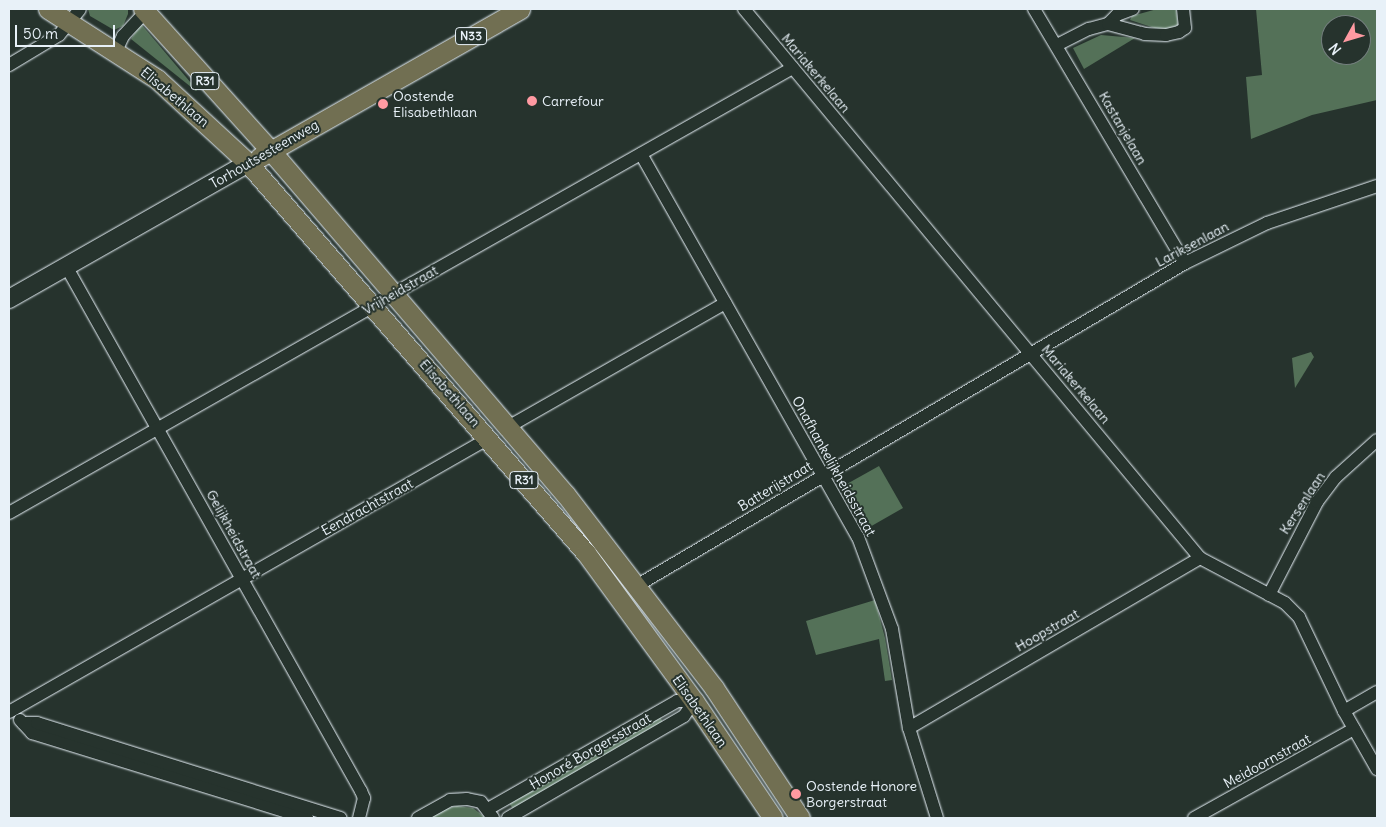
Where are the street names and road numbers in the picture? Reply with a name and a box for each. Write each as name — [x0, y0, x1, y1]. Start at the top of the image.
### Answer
road number: N33 — [455, 27, 487, 46]
street label: Mariakerkelaan — [778, 30, 854, 116]
street label: Elisabethlaan — [137, 64, 213, 130]
road number: R31 — [190, 72, 220, 90]
street label: Kastanjelaan — [1095, 88, 1151, 168]
street label: Torhoutsesteenweg — [206, 116, 322, 192]
street label: Lariksenlaan — [1152, 218, 1232, 270]
street label: Vrijheidstraat — [359, 262, 441, 318]
street label: Mariakerkelaan — [1038, 341, 1114, 427]
street label: Elisabethlaan — [416, 356, 484, 430]
street label: Onafhankelijkheidsstraat — [788, 393, 880, 539]
street label: Batterijstraat — [735, 457, 815, 515]
street label: Kersenlaan — [1276, 469, 1328, 537]
road number: R31 — [509, 470, 539, 490]
street label: Eendrachtstraat — [318, 475, 416, 539]
street label: Gelijkheidstraat — [203, 487, 265, 581]
street label: Hoopstraat — [1012, 605, 1082, 655]
street label: Elisabethlaan — [669, 672, 731, 750]
street label: Honoré Borgersstraat — [526, 709, 654, 793]
street label: Meidoornstraat — [1220, 730, 1314, 792]

